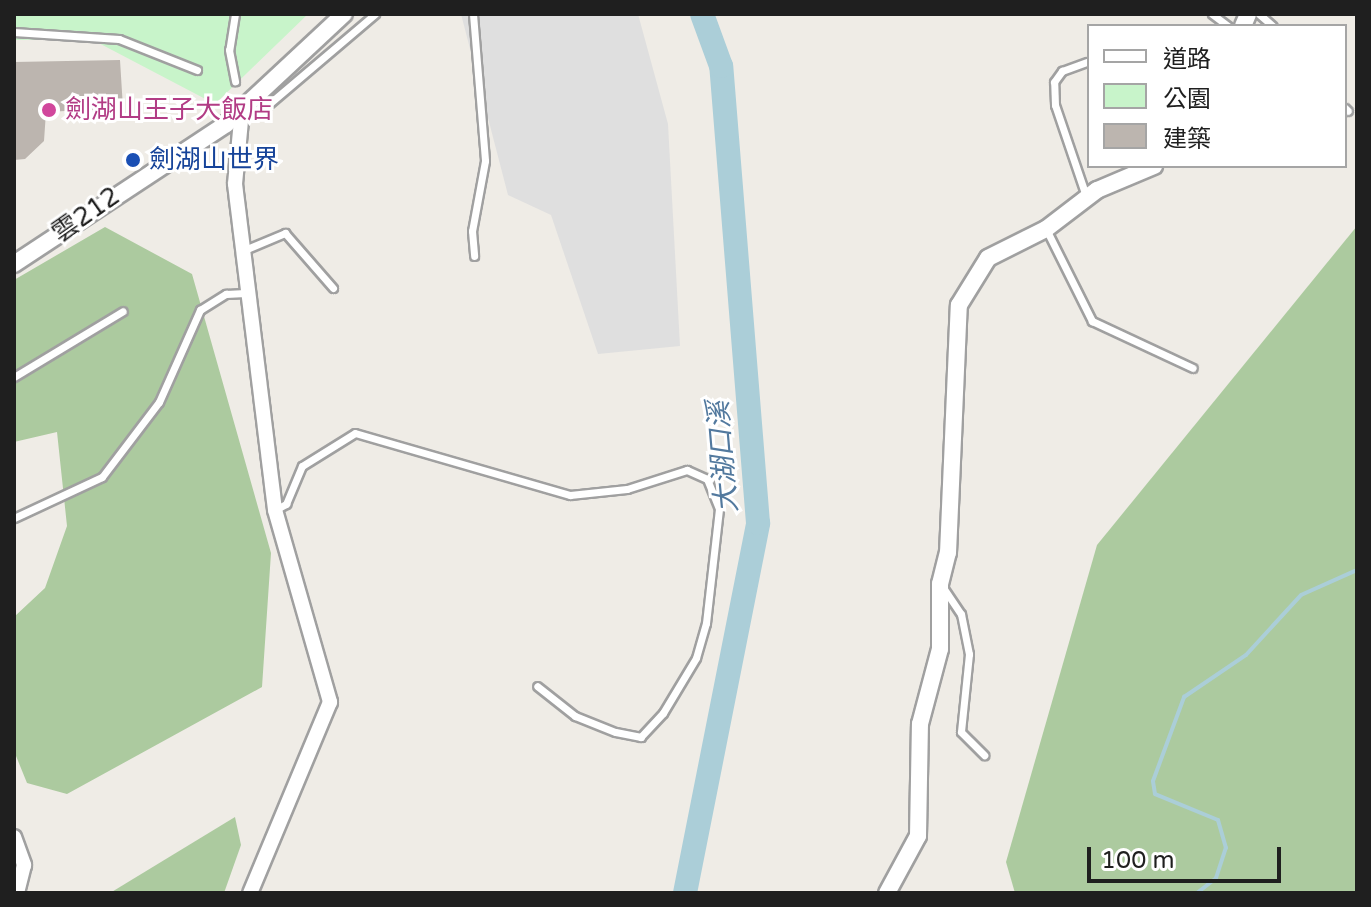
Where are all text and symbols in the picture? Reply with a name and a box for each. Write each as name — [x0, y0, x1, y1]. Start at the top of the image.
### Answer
legend — [1087, 24, 1347, 168]
text: 道路 — [1163, 45, 1211, 74]
text: 公園 — [1163, 85, 1211, 114]
place label: 劍湖山王子大飯店 — [65, 94, 273, 126]
marker: 劍湖山王子大飯店 — [40, 101, 58, 119]
text: 建築 — [1163, 125, 1211, 154]
place label: 劍湖山世界 — [149, 144, 279, 176]
marker: 劍湖山世界 — [124, 151, 142, 169]
street label: 雲212 — [46, 181, 126, 249]
water label: 大湖口溪 — [701, 400, 745, 514]
scale bar — [1091, 831, 1285, 881]
text: 100 m — [1101, 846, 1175, 875]

